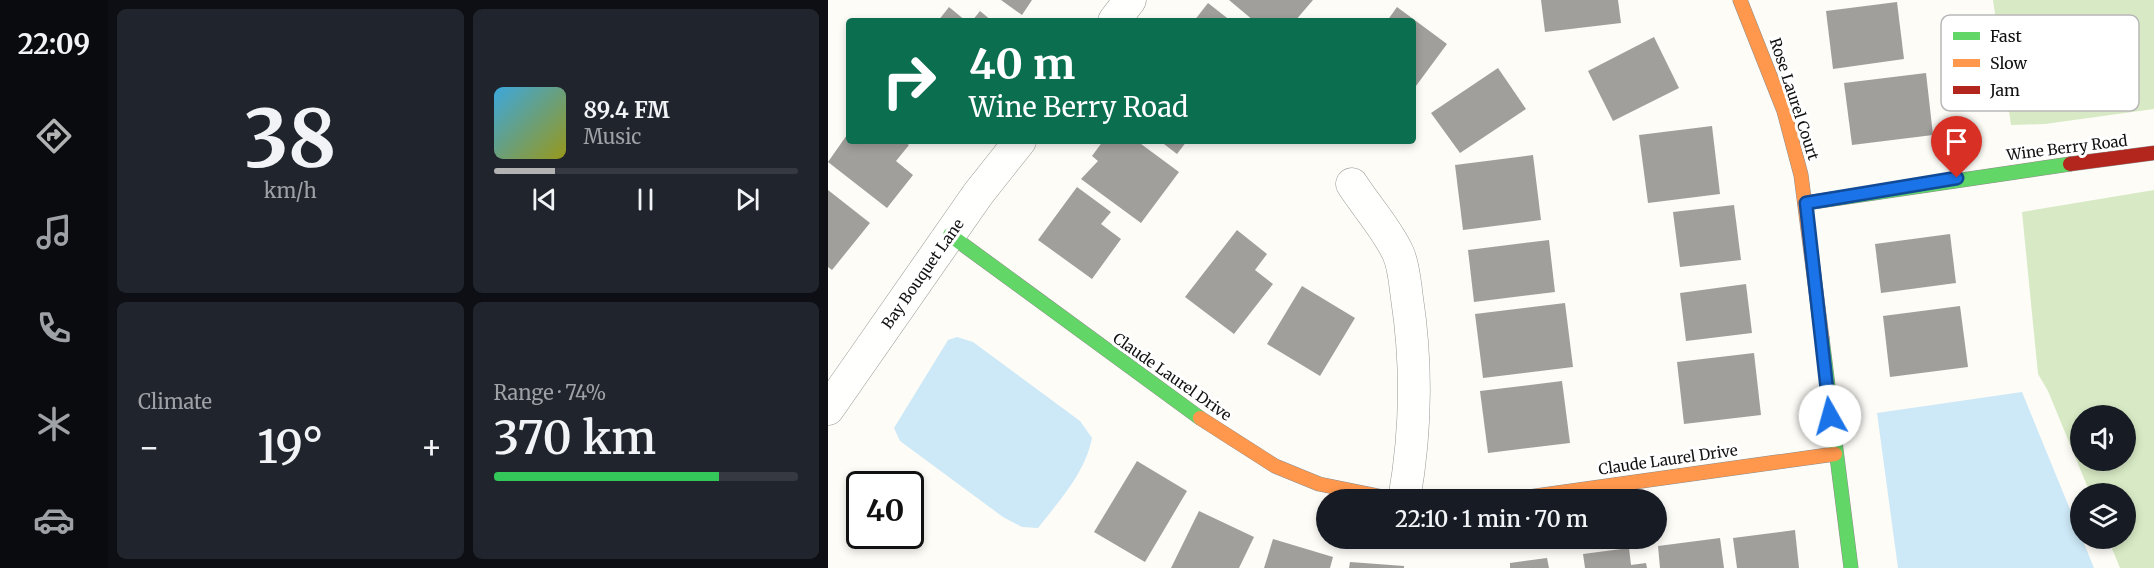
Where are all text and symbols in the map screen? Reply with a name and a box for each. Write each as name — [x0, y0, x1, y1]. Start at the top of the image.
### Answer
legend — [1941, 15, 2139, 111]
text: Fast — [1990, 26, 2023, 46]
text: 22:09 — [18, 27, 90, 61]
street label: Rose Laurel Court — [1766, 35, 1823, 163]
text: 40 m — [969, 38, 1075, 90]
icon: right — [870, 42, 948, 120]
text: Slow — [1990, 53, 2028, 73]
text: Jam — [1989, 80, 2020, 100]
text: 38 — [244, 90, 336, 188]
text: Wine Berry Road — [969, 90, 1188, 124]
text: 89.4 FM — [584, 96, 670, 124]
icon: directions — [33, 115, 75, 157]
pin — [1931, 116, 1982, 178]
text: Music — [584, 124, 641, 149]
icon: arrive — [1940, 125, 1973, 158]
street label: Wine Berry Road — [2004, 131, 2129, 164]
text: km/h — [264, 178, 317, 203]
icon: previous — [528, 183, 561, 216]
icon: pause — [629, 183, 662, 216]
icon: next — [731, 183, 764, 216]
icon: music — [33, 211, 75, 253]
street label: Bay Bouquet Lane — [878, 215, 968, 332]
icon: phone — [33, 307, 75, 349]
street label: Claude Laurel Drive — [1109, 329, 1235, 425]
text: Range · 74% — [494, 380, 606, 405]
position arrow — [1798, 384, 1862, 448]
text: Climate — [138, 389, 212, 414]
icon: climate — [33, 403, 75, 445]
map controls — [2070, 405, 2136, 549]
button: sound — [2070, 405, 2136, 471]
text: 370 km — [494, 410, 656, 466]
text: 19° — [257, 419, 323, 475]
text: − — [138, 427, 160, 468]
text: + — [420, 427, 443, 468]
street label: Claude Laurel Drive — [1597, 440, 1739, 479]
speed limit sign: 40 — [846, 471, 924, 549]
button: layers — [2070, 483, 2136, 549]
icon: car — [33, 499, 75, 541]
text: 22:10 · 1 min · 70 m — [1395, 505, 1588, 533]

